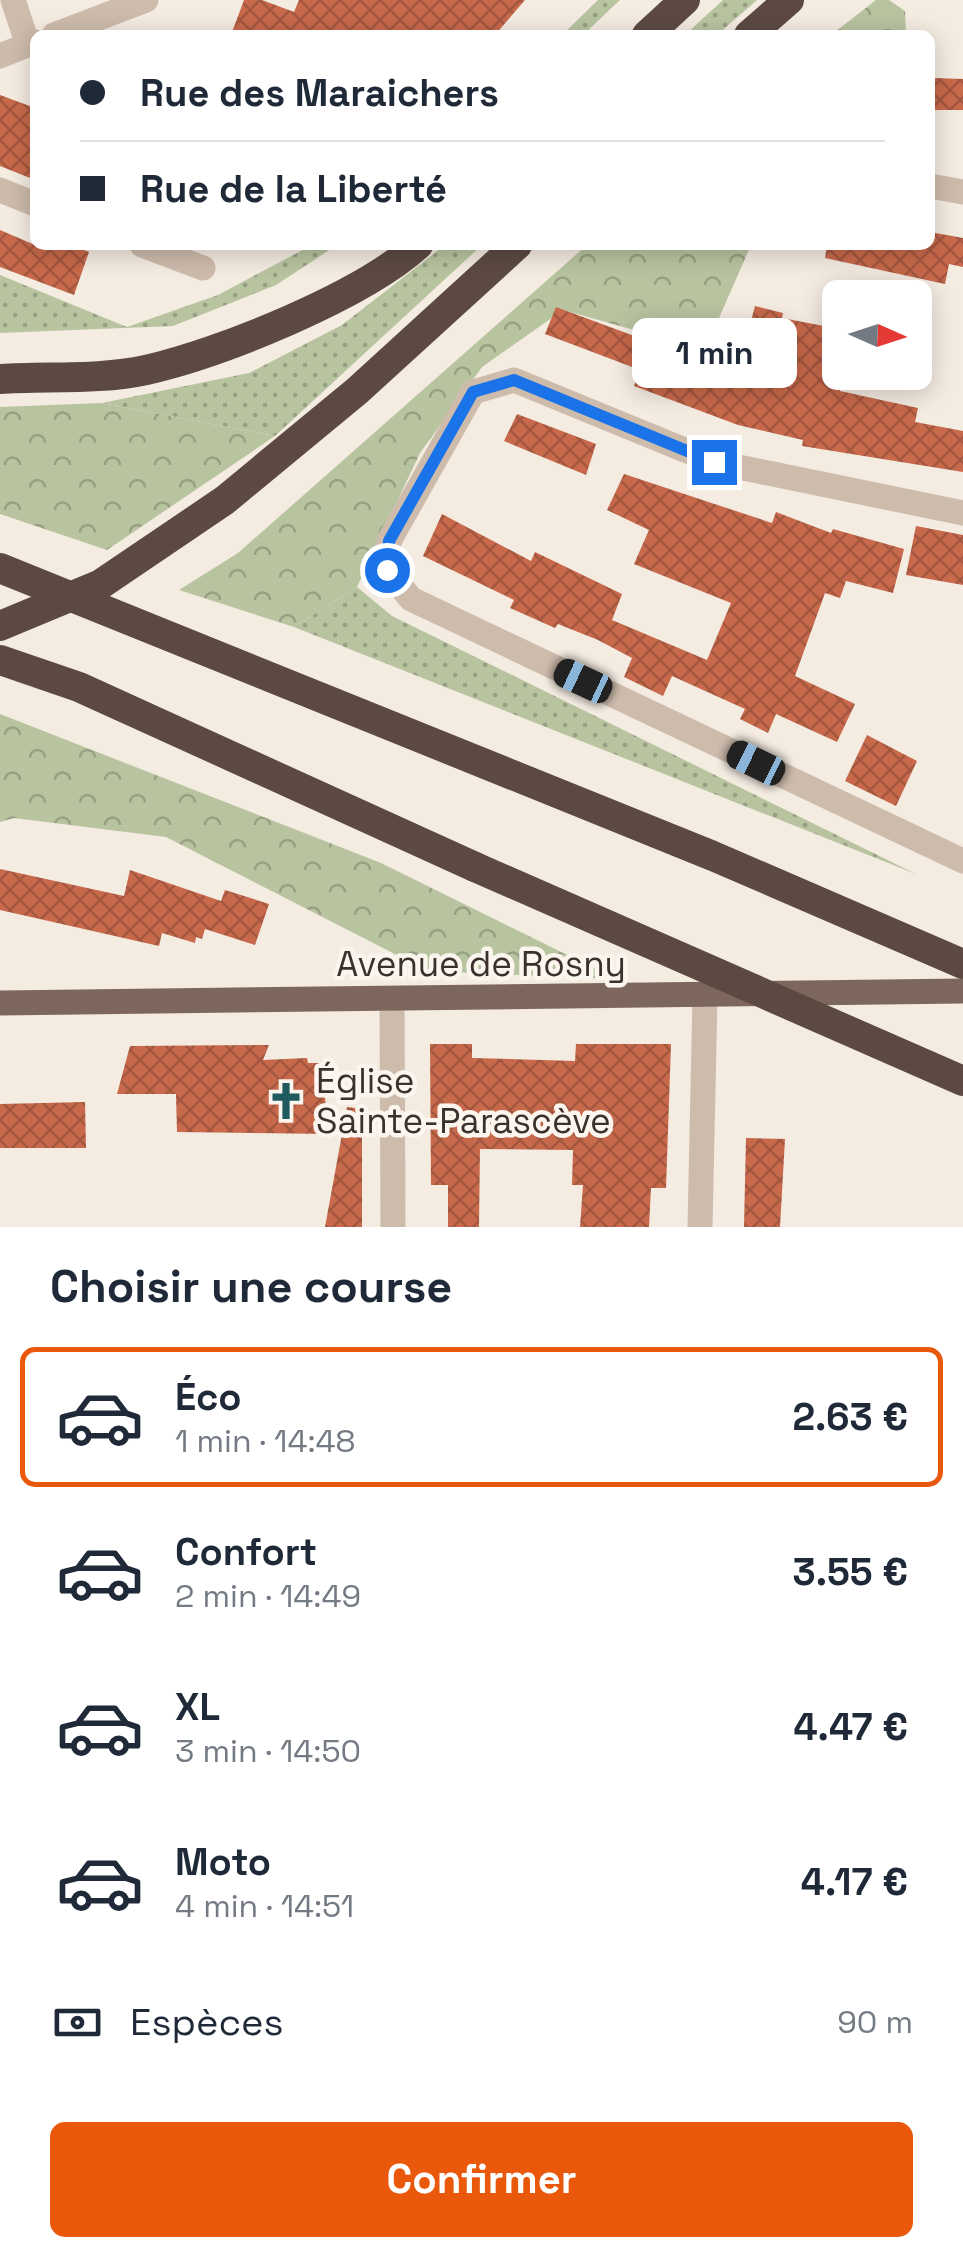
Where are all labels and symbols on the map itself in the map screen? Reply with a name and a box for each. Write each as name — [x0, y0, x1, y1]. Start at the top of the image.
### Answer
north arrow — [822, 280, 932, 390]
callout: 1 min — [632, 317, 796, 387]
route end — [692, 440, 737, 485]
route start — [365, 548, 410, 593]
car — [549, 655, 617, 707]
car — [722, 736, 790, 790]
street label: Avenue de Rosny — [336, 942, 626, 986]
place label: Église Sainte-Parascève — [316, 1059, 611, 1143]
church icon: Église Sainte-Parascève — [265, 1080, 307, 1122]

